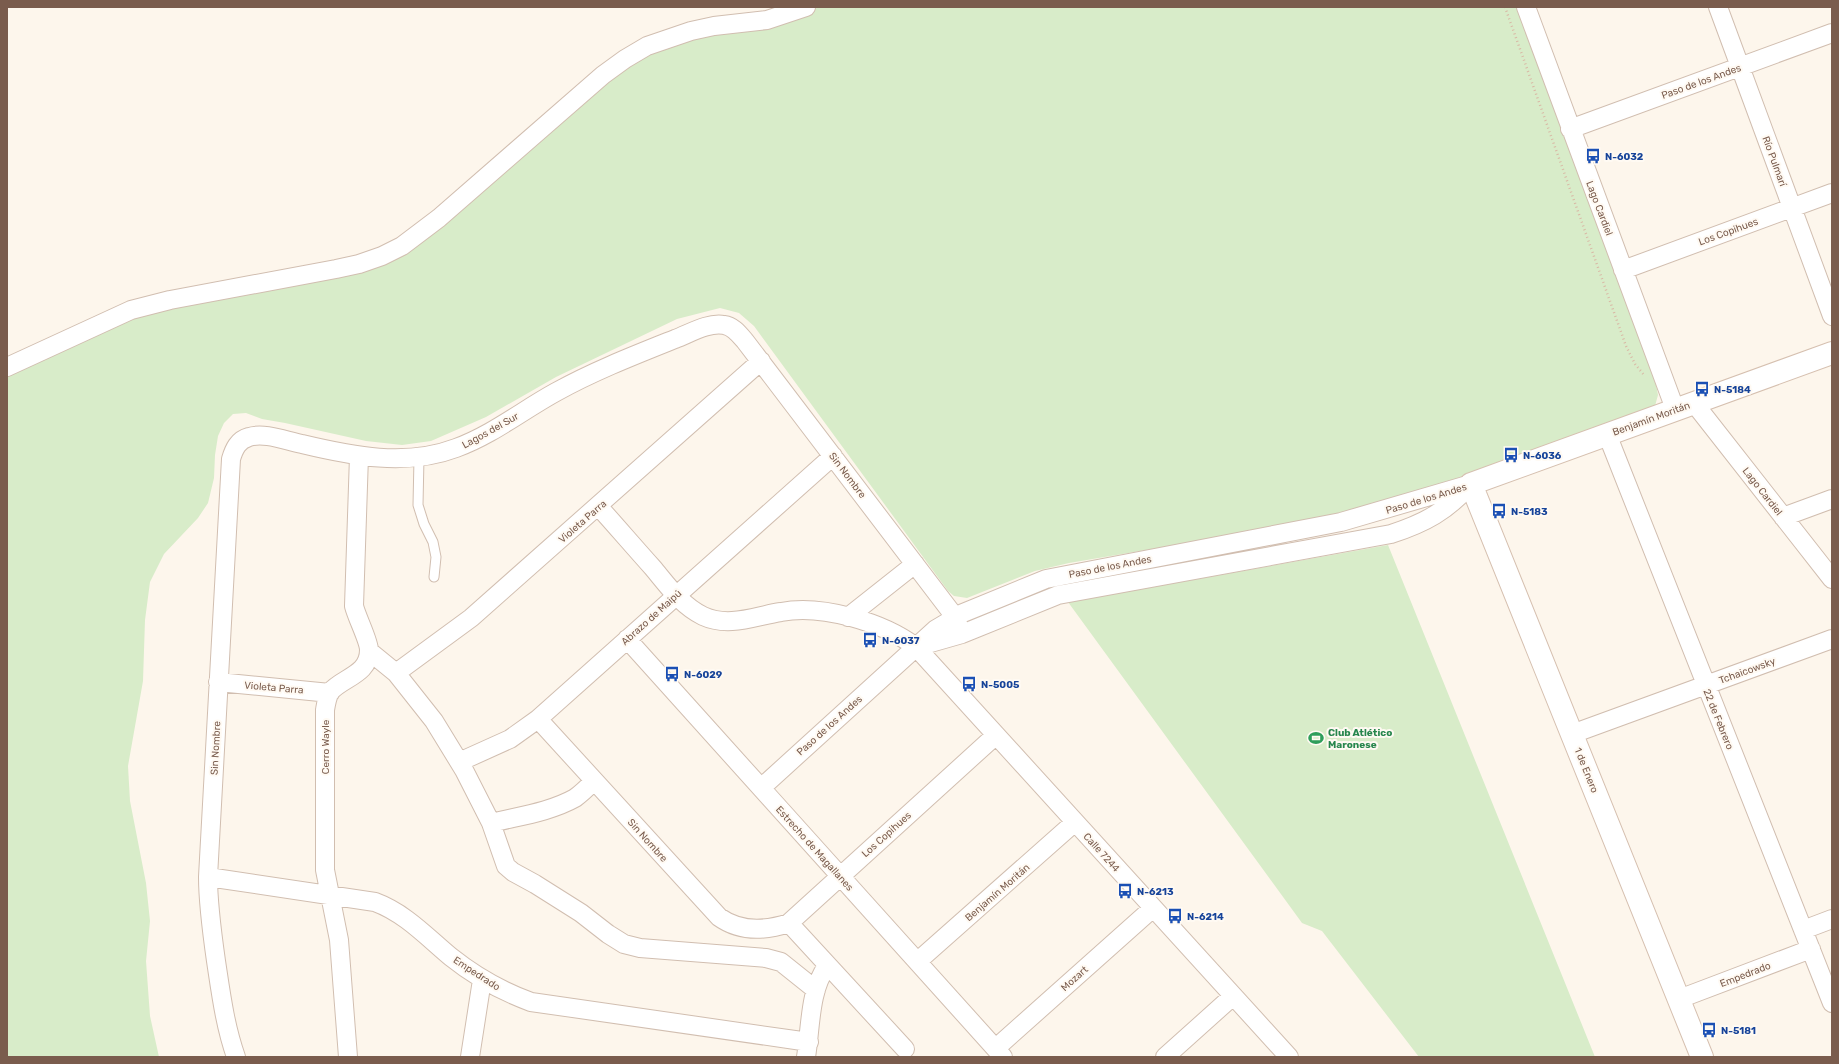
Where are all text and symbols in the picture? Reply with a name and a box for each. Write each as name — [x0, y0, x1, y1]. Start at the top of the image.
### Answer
street label: Paso de los Andes — [1660, 62, 1743, 102]
street label: Río Pulmarí — [1759, 135, 1789, 189]
bus stop icon: N-6032 — [1584, 147, 1602, 165]
place label: N-6032 — [1605, 151, 1644, 163]
street label: Lago Cardiel — [1583, 179, 1615, 237]
street label: Los Copihues — [1697, 216, 1760, 248]
bus stop icon: N-5184 — [1693, 380, 1711, 398]
place label: N-5184 — [1714, 384, 1751, 396]
street label: Benjamín Moritán — [1611, 399, 1692, 439]
street label: Lagos del Sur — [460, 410, 521, 451]
bus stop icon: N-6036 — [1502, 446, 1520, 464]
street label: Sin Nombre — [826, 450, 868, 501]
place label: N-6036 — [1523, 450, 1562, 462]
street label: Lago Cardiel — [1740, 465, 1785, 518]
street label: Paso de los Andes — [1384, 481, 1468, 517]
street label: Violeta Parra — [556, 498, 609, 546]
bus stop icon: N-5183 — [1490, 502, 1508, 520]
place label: N-5183 — [1511, 506, 1548, 518]
street label: Paso de los Andes — [1068, 553, 1153, 581]
street label: Abrazo de Maipú — [619, 588, 684, 648]
bus stop icon: N-6037 — [861, 631, 879, 649]
place label: N-6037 — [882, 635, 920, 647]
street label: Tchaicowsky — [1717, 655, 1778, 687]
bus stop icon: N-6029 — [663, 665, 681, 683]
place label: N-6029 — [684, 669, 723, 681]
bus stop icon: N-5005 — [960, 675, 978, 693]
street label: Violeta Parra — [244, 679, 304, 697]
place label: N-5005 — [981, 679, 1020, 691]
street label: 22 de Febrero — [1700, 687, 1736, 752]
street label: Paso de los Andes — [794, 693, 865, 758]
street label: Cerro Wayle — [320, 719, 332, 774]
street label: Sin Nombre — [209, 720, 223, 775]
place label: Club Atlético Maronese — [1328, 727, 1392, 751]
sports icon: Club Atlético Maronese — [1307, 729, 1325, 747]
street label: 1 de Enero — [1572, 746, 1601, 795]
street label: Estrecho de Magallanes — [773, 804, 856, 894]
street label: Los Copihues — [859, 809, 914, 860]
street label: Sin Nombre — [625, 817, 670, 865]
street label: Calle 7244 — [1081, 831, 1122, 875]
street label: Benjamín Moritán — [963, 861, 1032, 924]
bus stop icon: N-6213 — [1116, 882, 1134, 900]
place label: N-6213 — [1137, 886, 1174, 898]
bus stop icon: N-6214 — [1166, 907, 1184, 925]
place label: N-6214 — [1187, 911, 1224, 923]
street label: Empedrado — [451, 954, 502, 994]
street label: Empedrado — [1718, 960, 1773, 990]
street label: Mozart — [1059, 964, 1091, 994]
bus stop icon: N-5181 — [1700, 1021, 1718, 1039]
place label: N-5181 — [1721, 1025, 1756, 1037]

